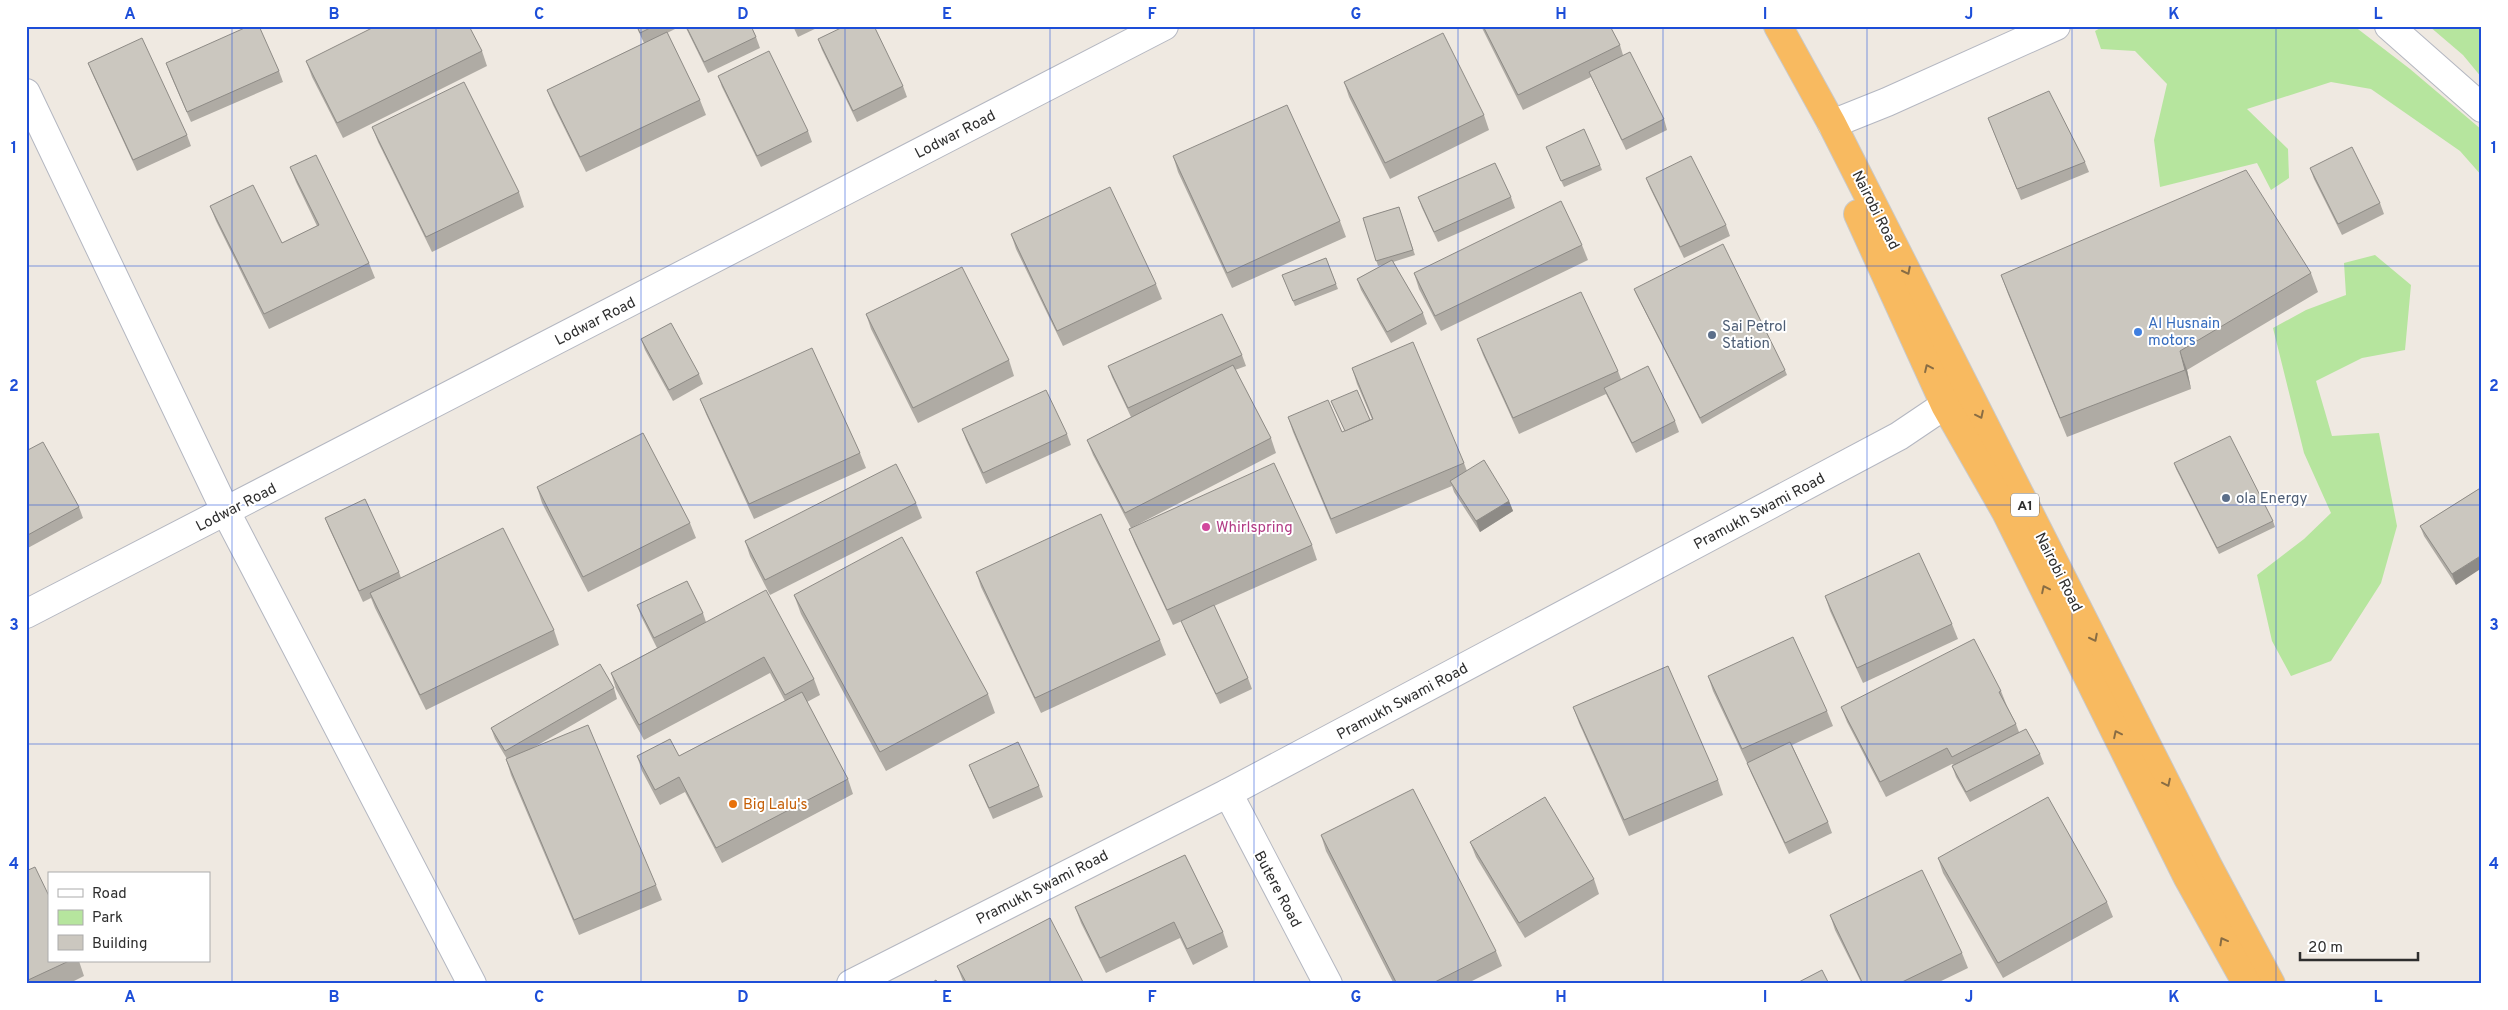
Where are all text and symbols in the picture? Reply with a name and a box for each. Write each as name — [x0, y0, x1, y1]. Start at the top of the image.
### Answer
text: A — [124, 5, 136, 25]
text: B — [328, 5, 340, 25]
text: C — [534, 5, 544, 25]
text: D — [737, 5, 749, 25]
text: E — [942, 5, 952, 25]
text: F — [1147, 5, 1157, 25]
text: G — [1351, 5, 1361, 25]
text: H — [1555, 5, 1567, 25]
text: I — [1763, 5, 1767, 25]
text: J — [1965, 5, 1973, 25]
text: K — [2168, 5, 2180, 25]
text: L — [2373, 5, 2383, 25]
street label: Lodwar Road — [912, 107, 999, 164]
text: 1 — [11, 139, 17, 159]
text: 1 — [2491, 139, 2497, 159]
street label: Nairobi Road — [1847, 168, 1903, 253]
one-way arrow — [1901, 265, 1911, 274]
street label: Lodwar Road — [552, 294, 639, 351]
place label: Al Husnain motors — [2148, 315, 2220, 351]
place label: Sai Petrol Station — [1722, 318, 1786, 354]
marker: Al Husnain motors — [2132, 326, 2144, 338]
marker: Sai Petrol Station — [1706, 329, 1718, 341]
one-way arrow — [1924, 364, 1934, 373]
text: 2 — [9, 377, 19, 397]
text: 2 — [2489, 377, 2499, 397]
one-way arrow — [1974, 410, 1984, 419]
street label: Pramukh Swami Road — [1691, 470, 1829, 555]
street label: Lodwar Road — [193, 480, 280, 537]
place label: ola Energy — [2236, 490, 2308, 509]
marker: ola Energy — [2220, 492, 2232, 504]
road number: A1 — [2011, 494, 2039, 516]
place label: Whirlspring — [1216, 519, 1293, 538]
marker: Whirlspring — [1200, 521, 1212, 533]
street label: Nairobi Road — [2030, 530, 2086, 615]
one-way arrow — [2041, 585, 2051, 594]
text: 3 — [9, 616, 19, 636]
text: 3 — [2489, 616, 2499, 636]
one-way arrow — [2088, 633, 2098, 642]
street label: Pramukh Swami Road — [1334, 660, 1472, 745]
one-way arrow — [2113, 731, 2123, 740]
one-way arrow — [2161, 778, 2171, 787]
place label: Big Lalu's — [743, 796, 808, 815]
marker: Big Lalu's — [727, 798, 739, 810]
street label: Pramukh Swami Road — [973, 847, 1112, 930]
street label: Butere Road — [1249, 848, 1305, 931]
text: 4 — [9, 855, 19, 875]
text: 4 — [2489, 855, 2499, 875]
legend — [48, 872, 210, 962]
text: Road — [92, 885, 127, 904]
text: Park — [92, 909, 123, 928]
scale bar — [2300, 930, 2418, 962]
text: Building — [92, 935, 147, 954]
one-way arrow — [2220, 937, 2230, 946]
text: 20 m — [2308, 939, 2343, 958]
text: A — [124, 988, 136, 1008]
text: B — [328, 988, 340, 1008]
text: C — [534, 988, 544, 1008]
text: D — [737, 988, 749, 1008]
text: E — [942, 988, 952, 1008]
text: F — [1147, 988, 1157, 1008]
text: G — [1351, 988, 1361, 1008]
text: H — [1555, 988, 1567, 1008]
text: I — [1763, 988, 1767, 1008]
text: J — [1965, 988, 1973, 1008]
text: K — [2168, 988, 2180, 1008]
text: L — [2373, 988, 2383, 1008]

